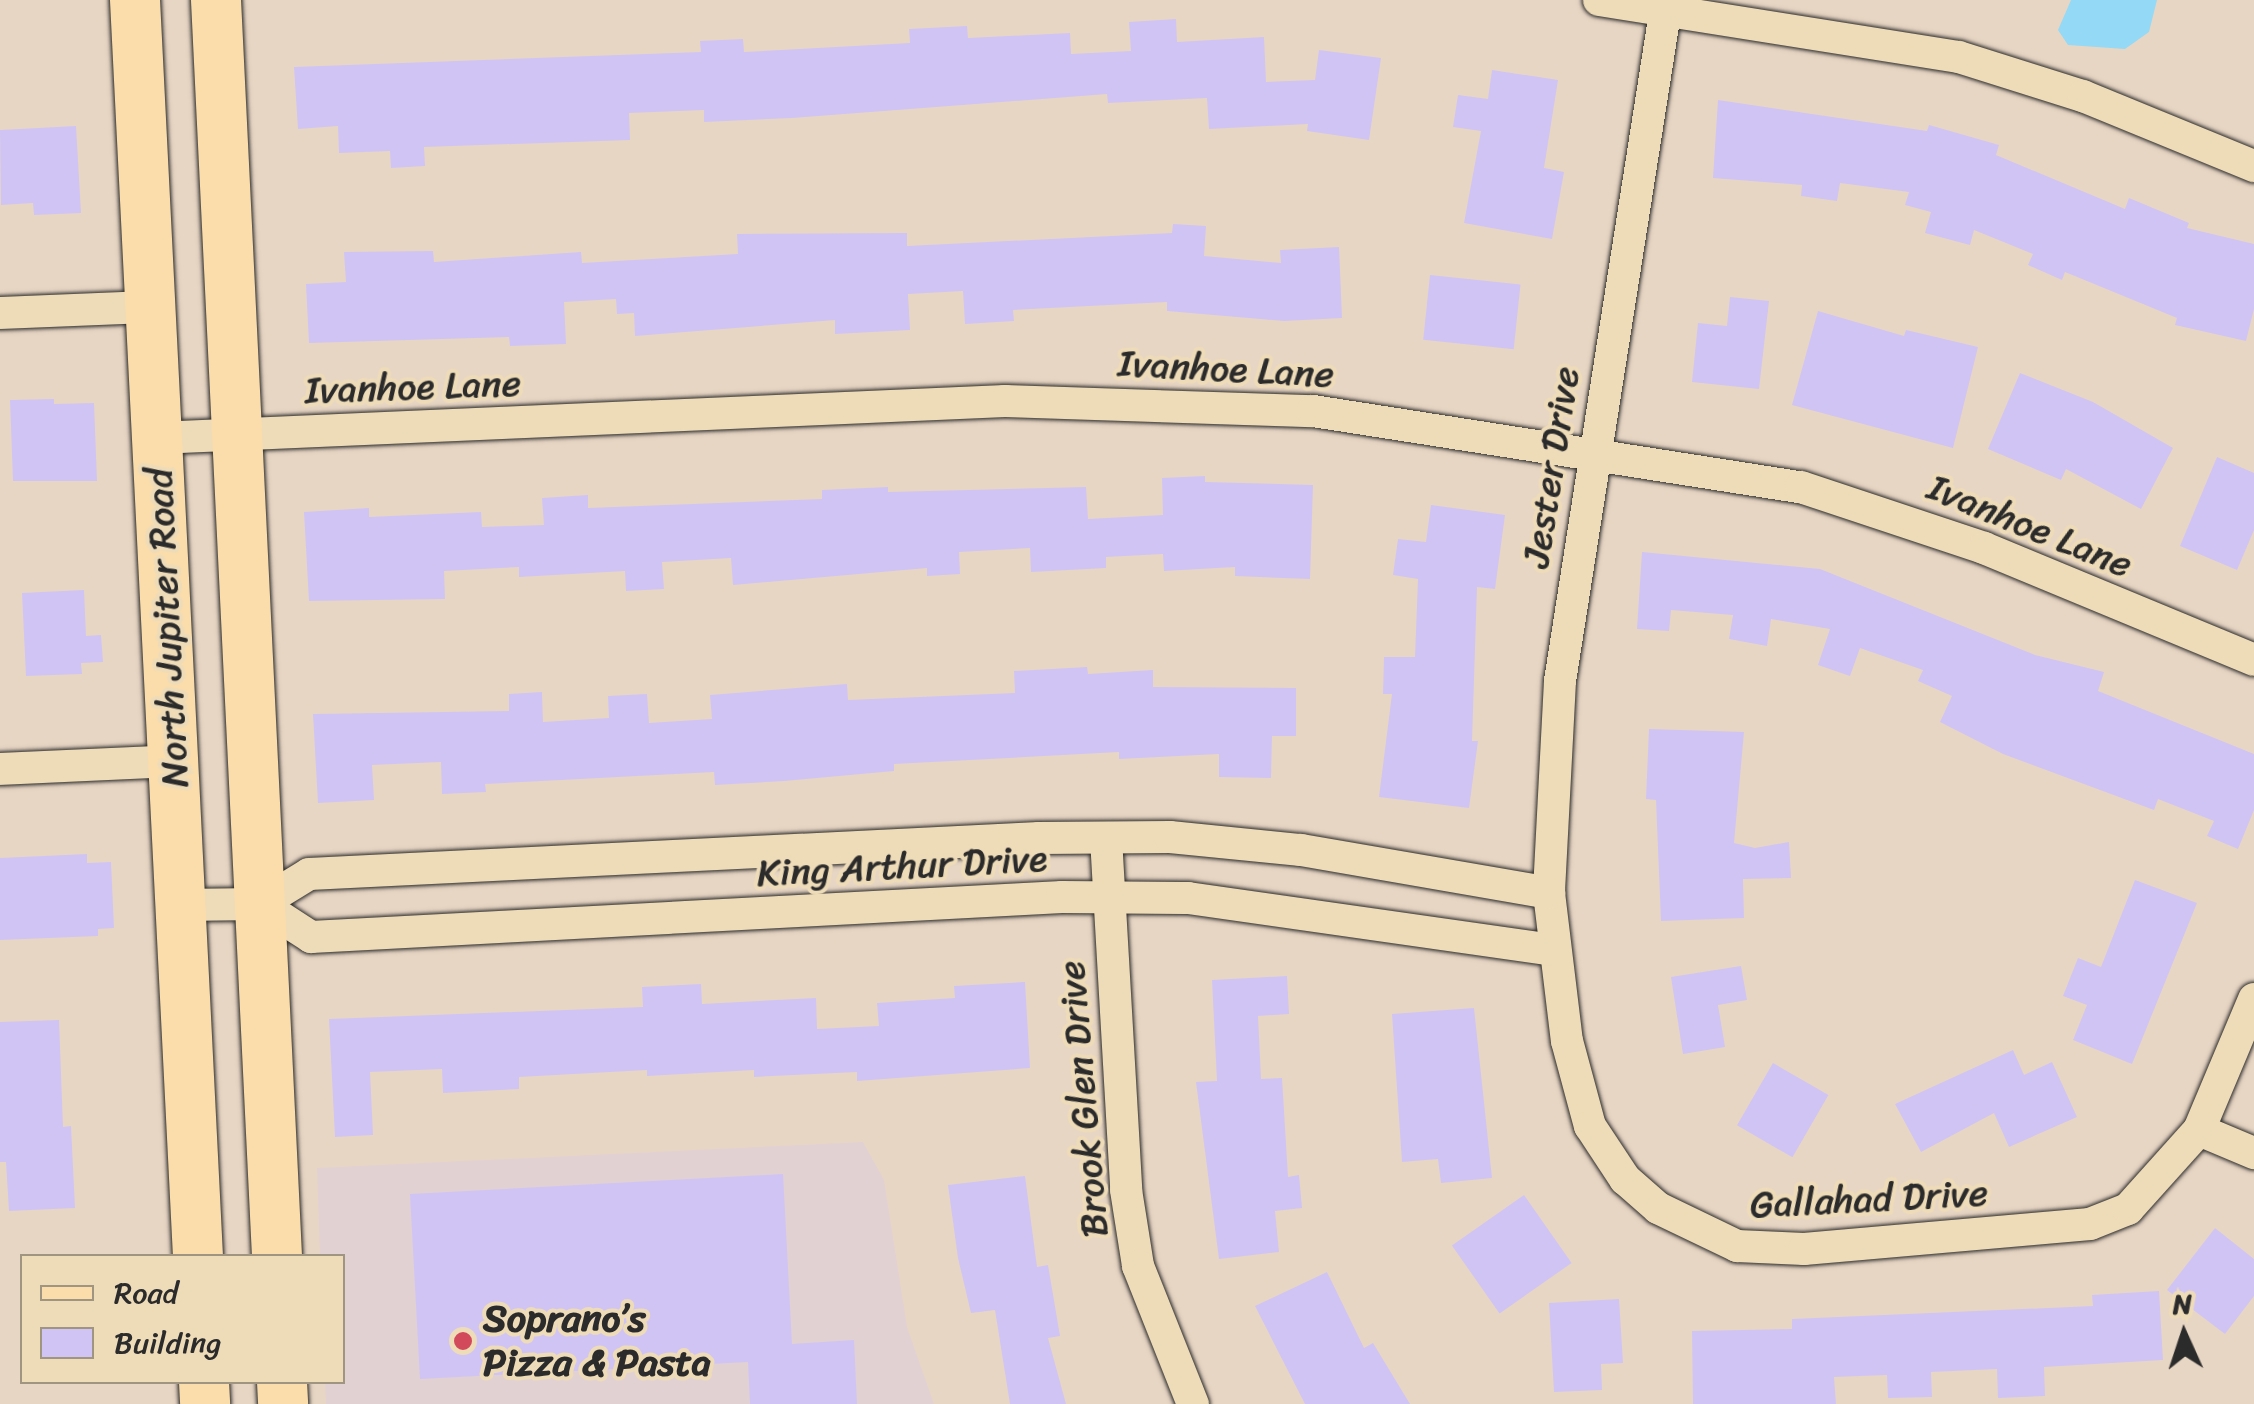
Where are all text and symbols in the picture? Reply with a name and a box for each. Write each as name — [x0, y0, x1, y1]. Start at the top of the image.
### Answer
street label: Ivanhoe Lane — [1117, 341, 1335, 397]
street label: Ivanhoe Lane — [304, 360, 522, 414]
street label: Jester Drive — [1513, 363, 1589, 571]
street label: Ivanhoe Lane — [1921, 464, 2139, 588]
street label: North Jupiter Road — [136, 468, 198, 788]
street label: King Arthur Drive — [755, 836, 1049, 896]
street label: Brook Glen Drive — [1048, 958, 1118, 1240]
street label: Gallahad Drive — [1749, 1170, 1989, 1228]
legend — [20, 1254, 345, 1384]
text: Road — [114, 1266, 178, 1320]
text: N — [2171, 1279, 2193, 1329]
north arrow — [2134, 1284, 2234, 1384]
place label: Soprano’s Pizza & Pasta — [483, 1296, 711, 1386]
text: Building — [114, 1316, 221, 1370]
marker: Soprano’s Pizza & Pasta — [452, 1330, 474, 1352]

